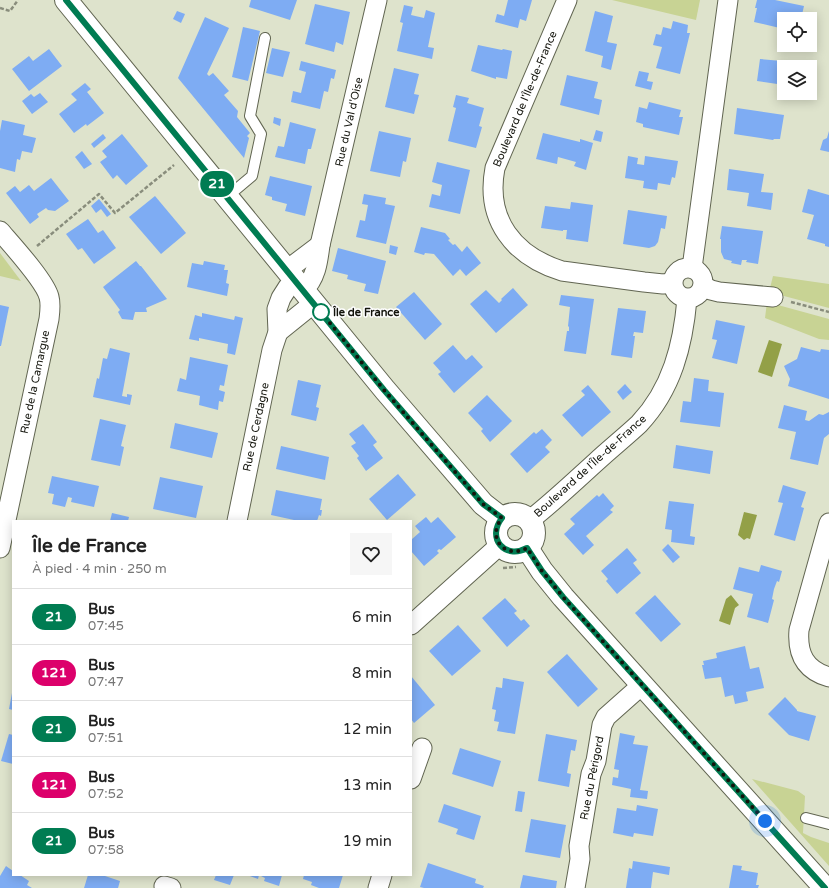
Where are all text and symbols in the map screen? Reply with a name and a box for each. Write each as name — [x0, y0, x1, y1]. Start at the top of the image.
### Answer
map controls — [777, 12, 817, 100]
button: locate — [777, 12, 817, 52]
street label: Boulevard de l'Île-de-France — [490, 29, 560, 169]
button: layers — [777, 60, 817, 100]
street label: Rue du Val d'Oise — [332, 76, 366, 168]
line badge: 21 — [199, 171, 235, 197]
text: 21 — [208, 175, 226, 192]
marker: Île de France — [312, 303, 330, 321]
place label: Île de France — [332, 305, 400, 319]
street label: Rue de la Camargue — [18, 329, 52, 435]
street label: Rue de Cerdagne — [240, 381, 272, 473]
street label: Boulevard de l'Île-de-France — [531, 412, 649, 520]
button: heart — [350, 533, 392, 575]
text: Île de France — [32, 535, 147, 557]
text: À pied · 4 min · 250 m — [32, 561, 167, 577]
text: Bus — [88, 600, 115, 618]
text: 21 — [45, 608, 63, 625]
text: 6 min — [352, 608, 392, 626]
text: 07:45 — [88, 618, 124, 634]
text: Bus — [88, 656, 115, 674]
text: 121 — [41, 664, 67, 681]
text: 8 min — [352, 664, 392, 682]
text: 07:47 — [88, 674, 124, 690]
text: Bus — [88, 712, 115, 730]
text: 21 — [45, 720, 63, 737]
text: 12 min — [343, 720, 392, 738]
text: 07:51 — [88, 730, 124, 746]
street label: Rue du Périgord — [577, 735, 607, 821]
text: Bus — [88, 768, 115, 786]
text: 121 — [41, 776, 67, 793]
text: 13 min — [343, 776, 392, 794]
text: 07:52 — [88, 786, 124, 802]
your location — [755, 811, 775, 831]
text: Bus — [88, 824, 115, 842]
text: 21 — [45, 832, 63, 849]
text: 19 min — [343, 832, 392, 850]
text: 07:58 — [88, 842, 124, 858]

